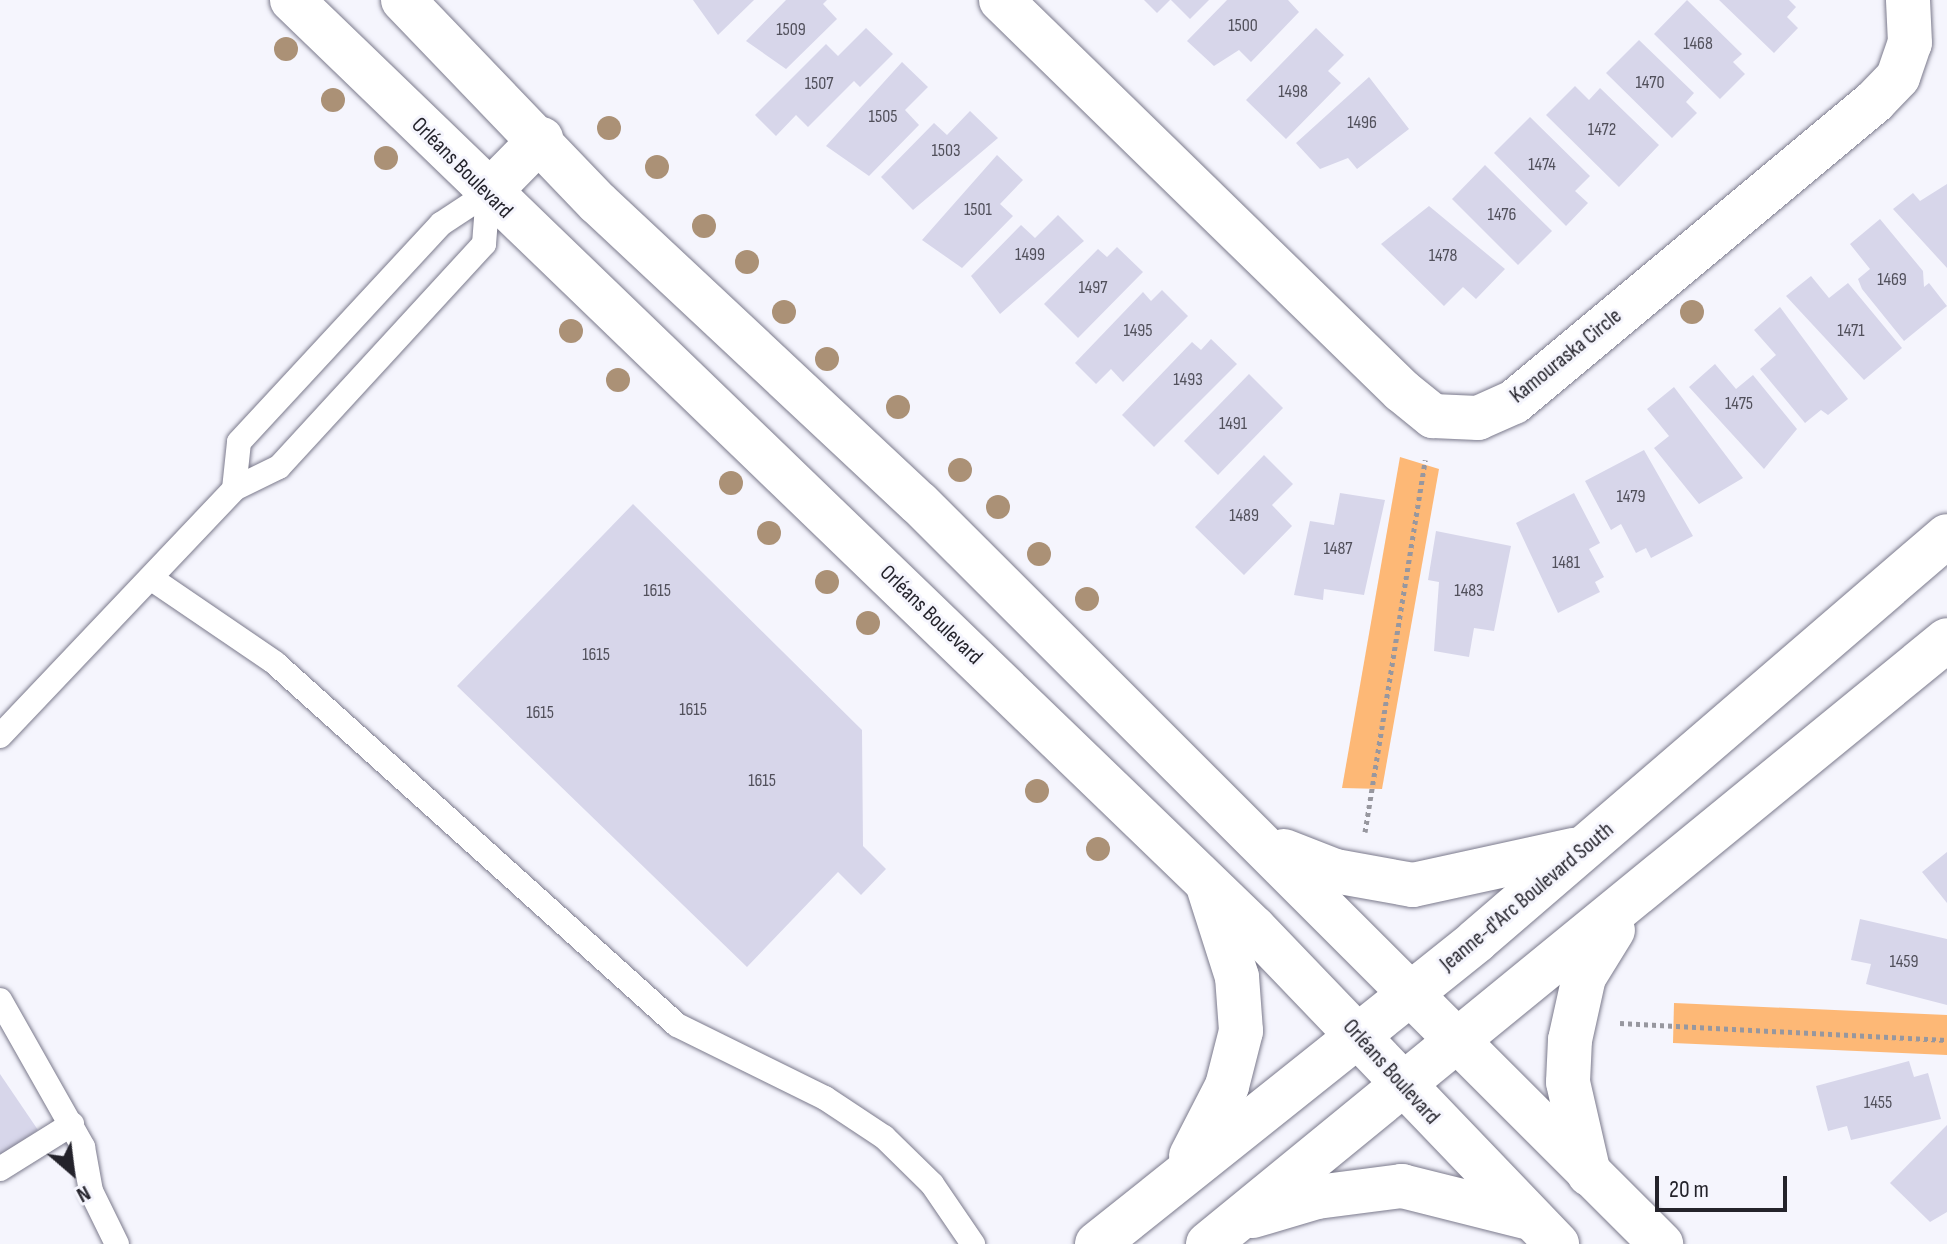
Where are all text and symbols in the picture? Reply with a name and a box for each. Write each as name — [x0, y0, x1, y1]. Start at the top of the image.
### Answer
house number: 1500 — [1228, 15, 1258, 37]
house number: 1509 — [776, 19, 806, 41]
house number: 1468 — [1683, 33, 1713, 55]
house number: 1470 — [1636, 72, 1664, 94]
house number: 1507 — [805, 73, 833, 95]
house number: 1498 — [1278, 81, 1308, 103]
house number: 1505 — [869, 106, 897, 128]
street label: Orléans Boulevard — [406, 112, 518, 224]
house number: 1496 — [1347, 112, 1377, 134]
house number: 1472 — [1588, 119, 1616, 141]
house number: 1503 — [931, 140, 961, 162]
house number: 1474 — [1528, 154, 1556, 176]
house number: 1501 — [964, 199, 992, 221]
house number: 1476 — [1488, 204, 1516, 226]
house number: 1499 — [1015, 244, 1045, 266]
house number: 1478 — [1429, 245, 1457, 267]
house number: 1469 — [1877, 269, 1907, 291]
house number: 1497 — [1078, 277, 1108, 299]
street label: Kamouraska Circle — [1505, 303, 1627, 409]
house number: 1495 — [1123, 320, 1153, 342]
house number: 1471 — [1837, 320, 1865, 342]
house number: 1493 — [1173, 369, 1203, 391]
house number: 1475 — [1725, 393, 1753, 415]
house number: 1491 — [1219, 413, 1247, 435]
house number: 1479 — [1617, 486, 1645, 508]
house number: 1489 — [1229, 505, 1259, 527]
house number: 1487 — [1324, 538, 1352, 560]
house number: 1481 — [1552, 552, 1580, 574]
street label: Orléans Boulevard — [874, 560, 988, 670]
house number: 1615 — [643, 580, 671, 602]
house number: 1483 — [1454, 580, 1484, 602]
house number: 1615 — [582, 644, 610, 666]
house number: 1615 — [679, 699, 707, 721]
house number: 1615 — [526, 702, 554, 724]
house number: 1615 — [748, 770, 776, 792]
street label: Jeanne-d'Arc Boulevard South — [1435, 817, 1619, 977]
house number: 1459 — [1889, 951, 1919, 973]
street label: Orléans Boulevard — [1337, 1014, 1445, 1130]
house number: 1455 — [1864, 1092, 1892, 1114]
north arrow — [32, 1132, 112, 1212]
scale bar — [1659, 1160, 1791, 1210]
text: 20 m — [1669, 1175, 1709, 1204]
text: N — [72, 1179, 95, 1208]

